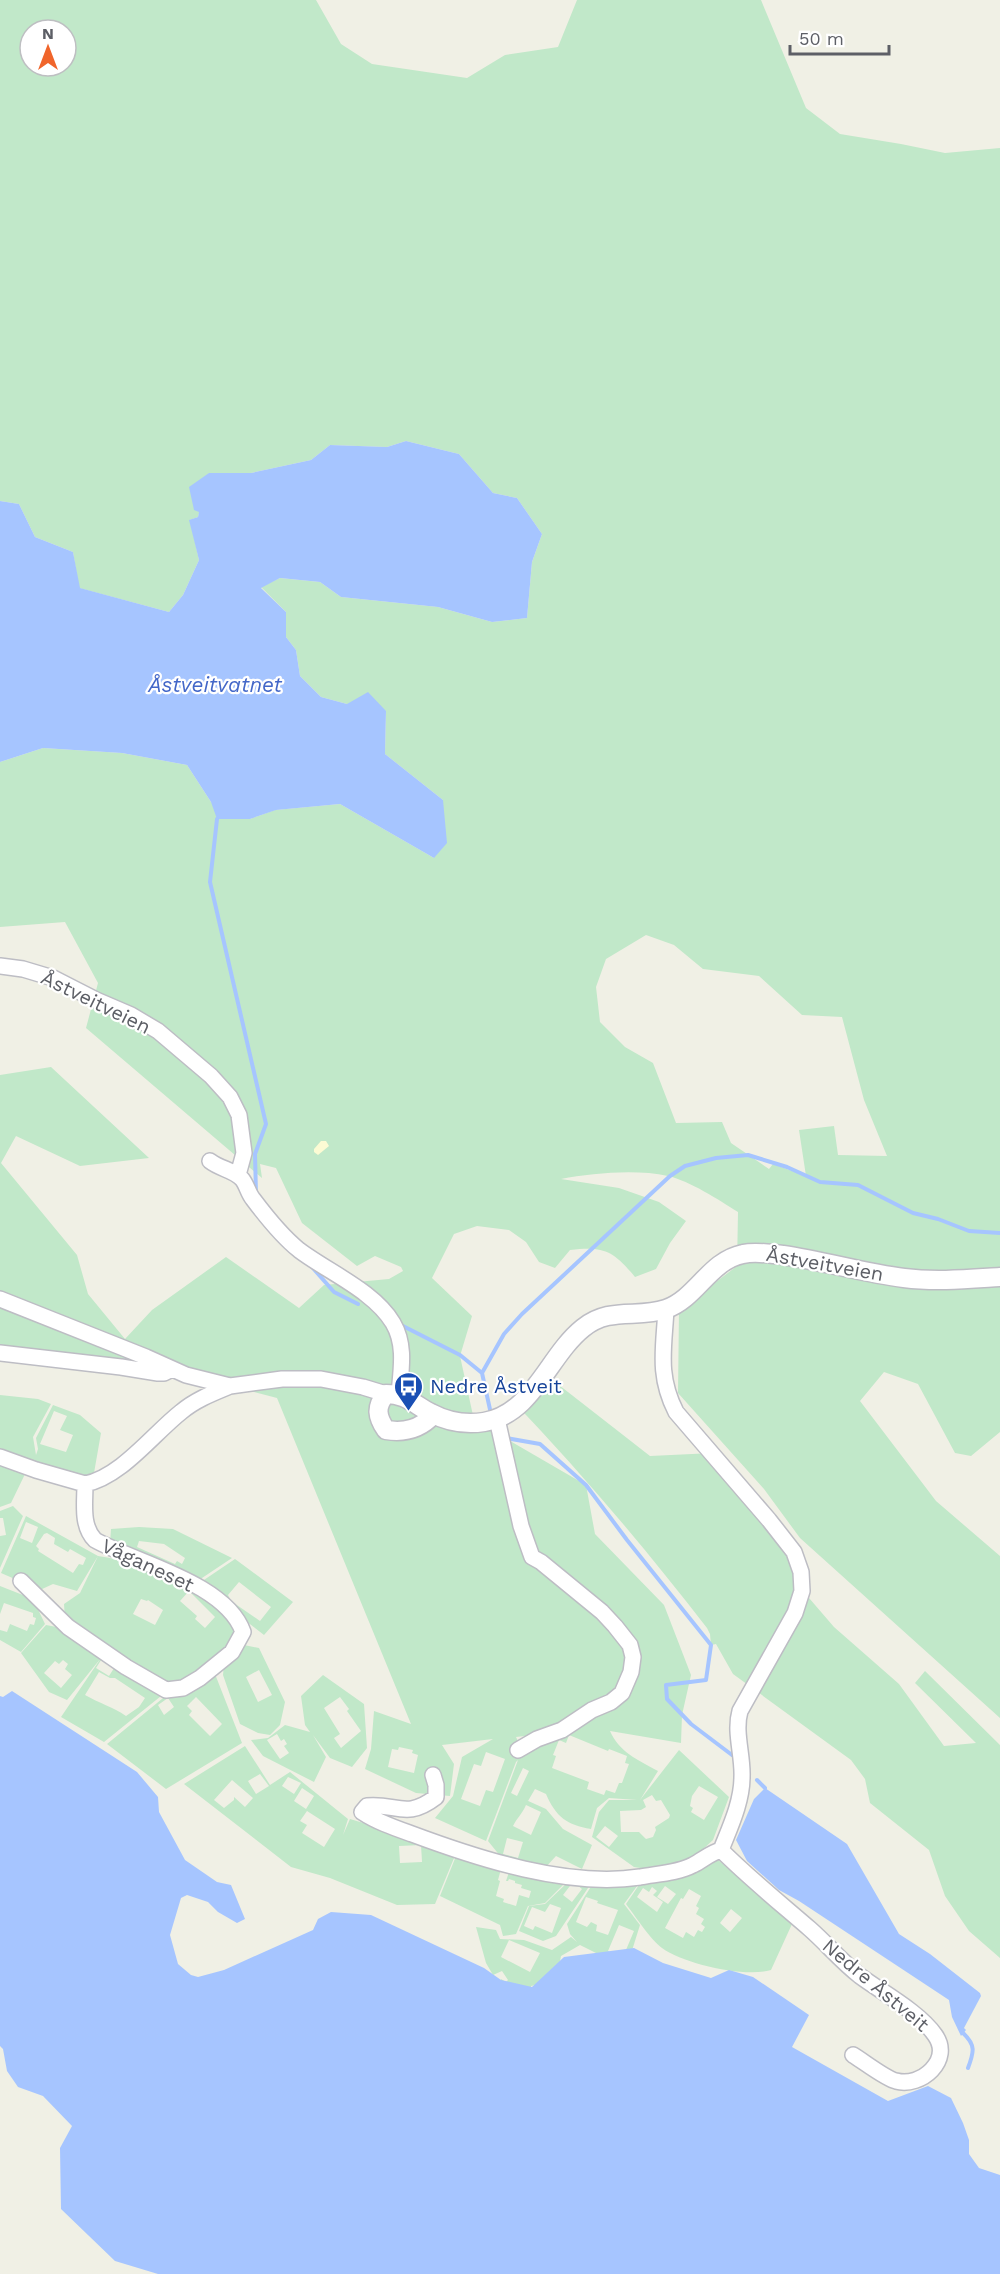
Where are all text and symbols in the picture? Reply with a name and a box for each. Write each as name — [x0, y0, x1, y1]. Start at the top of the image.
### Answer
north arrow — [18, 18, 78, 78]
scale bar — [790, 18, 889, 56]
text: N — [42, 24, 54, 43]
text: 50 m — [799, 28, 844, 49]
water label: Åstveitvatnet — [147, 672, 282, 697]
street label: Åstveitveien — [37, 965, 155, 1039]
street label: Åstveitveien — [764, 1242, 886, 1286]
bus stop icon: Nedre Åstveit — [393, 1370, 425, 1412]
place label: Nedre Åstveit — [430, 1374, 562, 1398]
street label: Våganeset — [98, 1533, 199, 1597]
street label: Nedre Åstveit — [818, 1933, 935, 2037]

